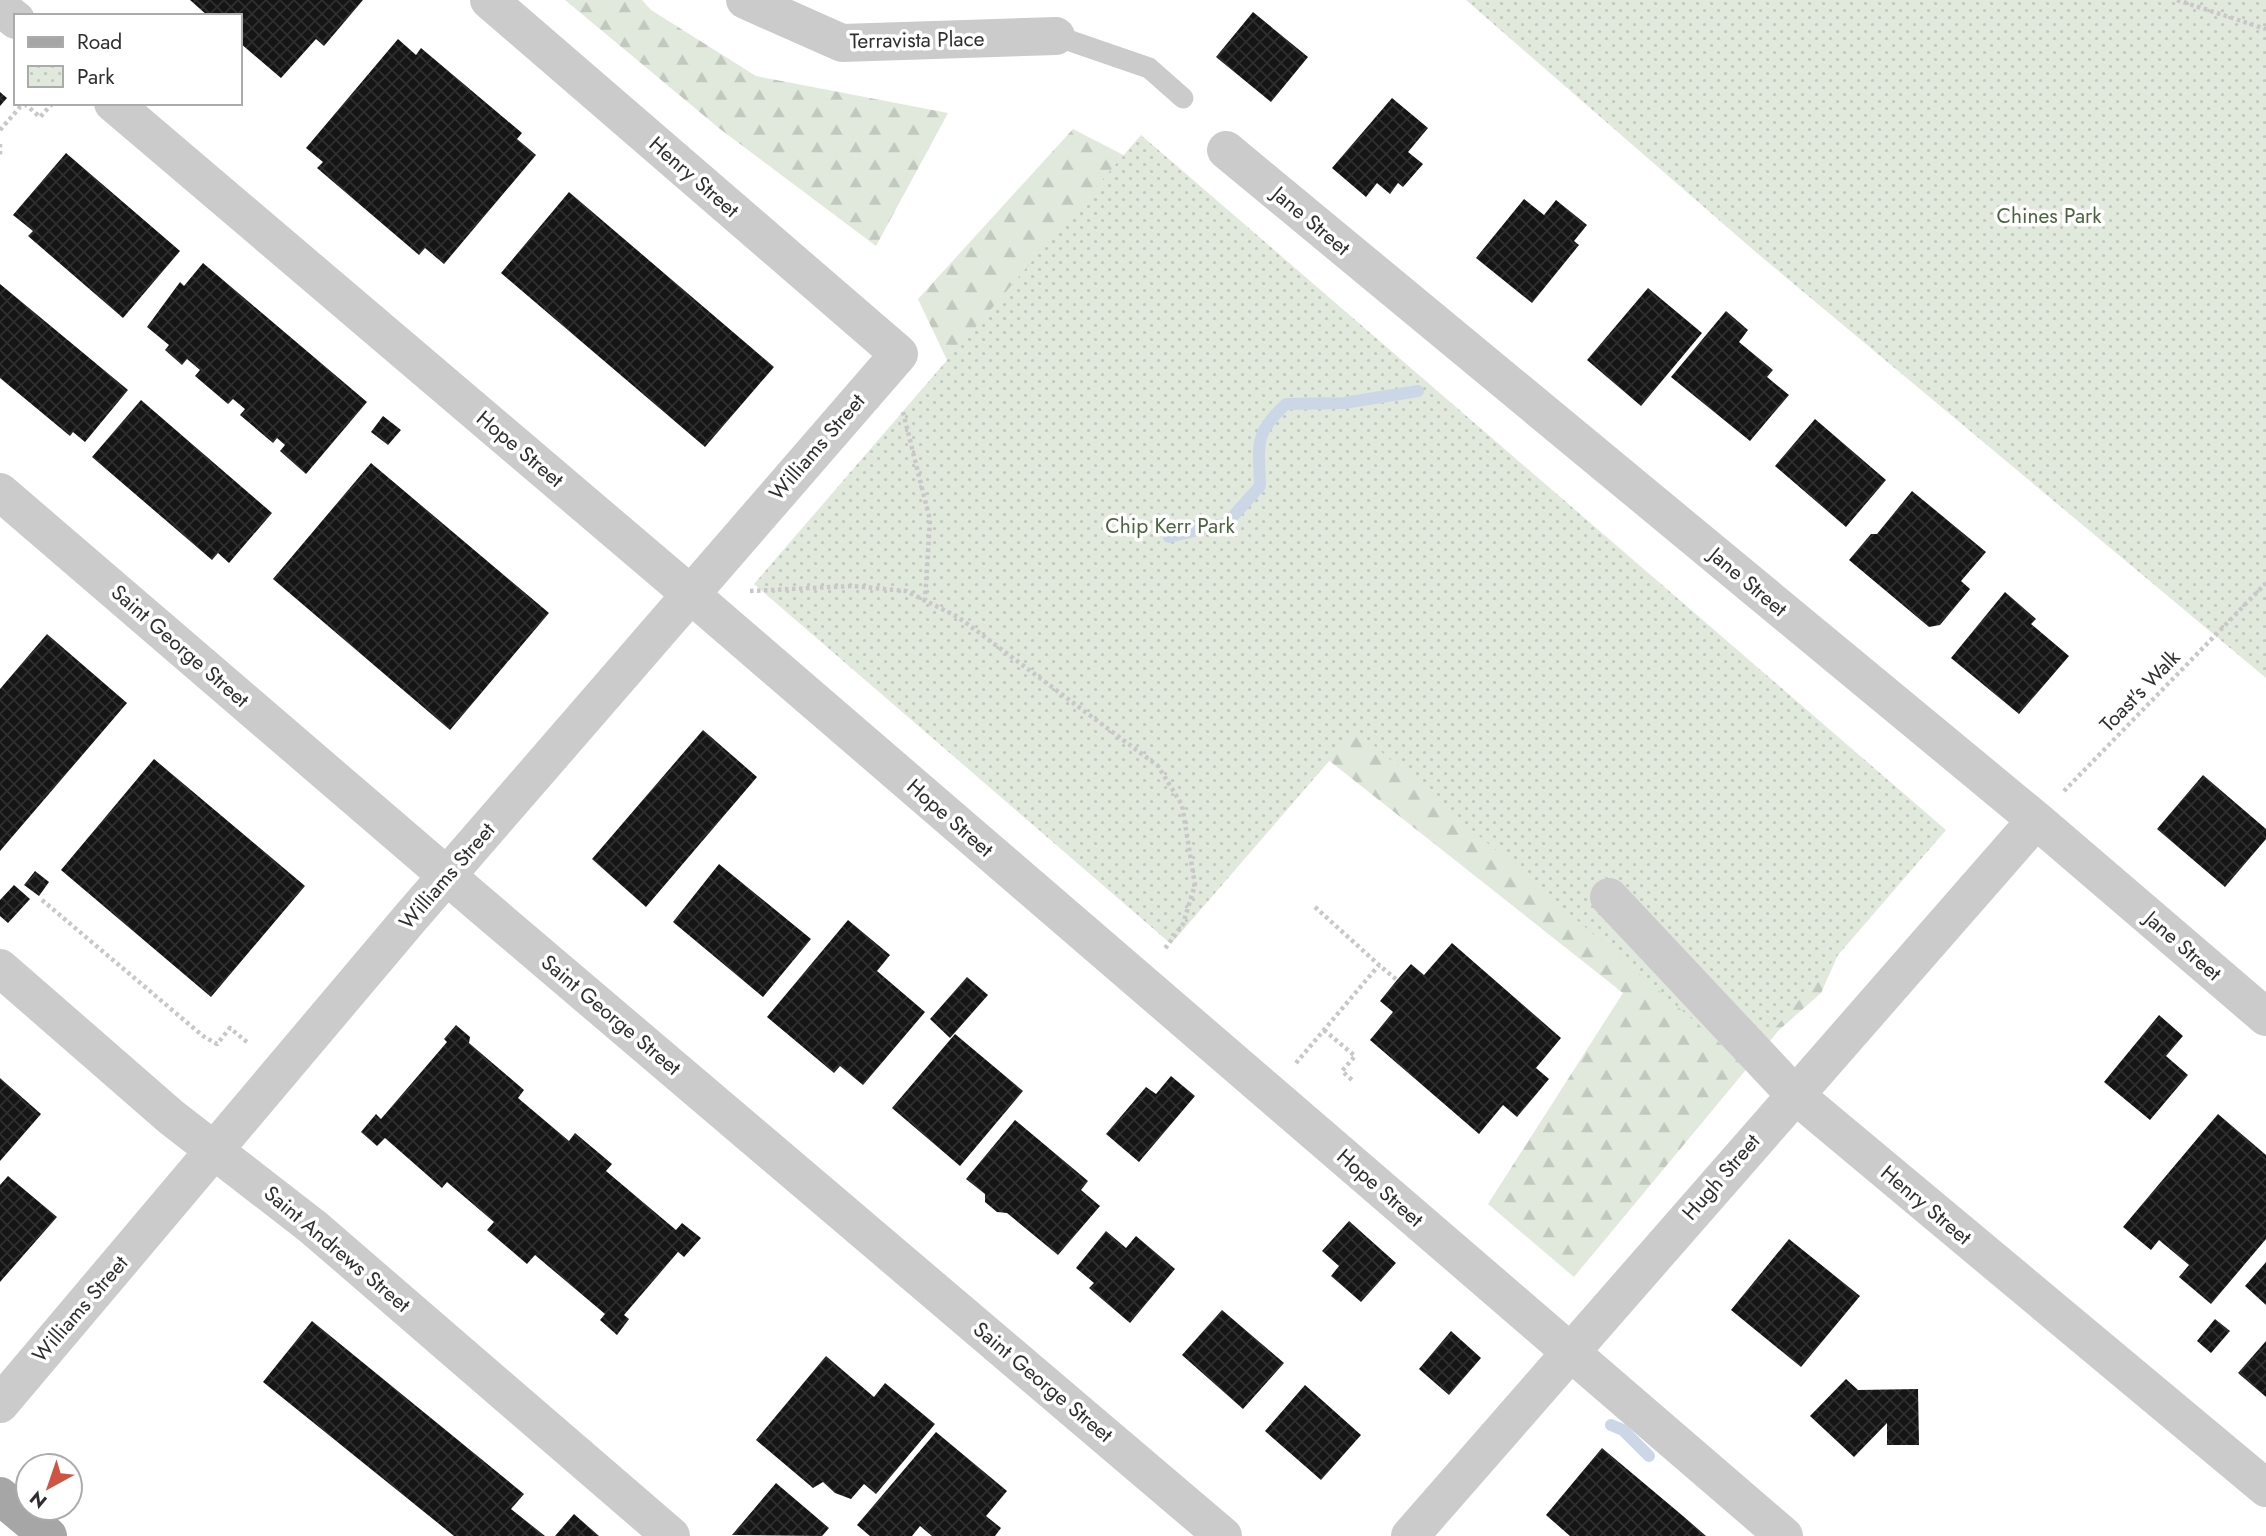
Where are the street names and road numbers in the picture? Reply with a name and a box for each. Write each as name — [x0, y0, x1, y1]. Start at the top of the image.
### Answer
street label: Terravista Place — [849, 24, 985, 56]
street label: Henry Street — [643, 129, 745, 225]
street label: Jane Street — [1263, 178, 1356, 263]
street label: Williams Street — [762, 387, 872, 507]
street label: Hope Street — [470, 404, 570, 494]
street label: Jane Street — [1700, 539, 1793, 624]
street label: Saint George Street — [104, 578, 256, 714]
street label: Toast's Walk — [2093, 643, 2188, 739]
street label: Hope Street — [900, 772, 1000, 864]
street label: Williams Street — [392, 816, 502, 936]
street label: Jane Street — [2136, 902, 2228, 988]
street label: Saint George Street — [535, 948, 687, 1082]
street label: Hugh Street — [1675, 1127, 1767, 1227]
street label: Hope Street — [1330, 1142, 1430, 1234]
street label: Henry Street — [1874, 1158, 1978, 1252]
street label: Saint Andrews Street — [257, 1179, 417, 1319]
street label: Williams Street — [25, 1249, 135, 1369]
street label: Saint George Street — [967, 1315, 1119, 1449]

